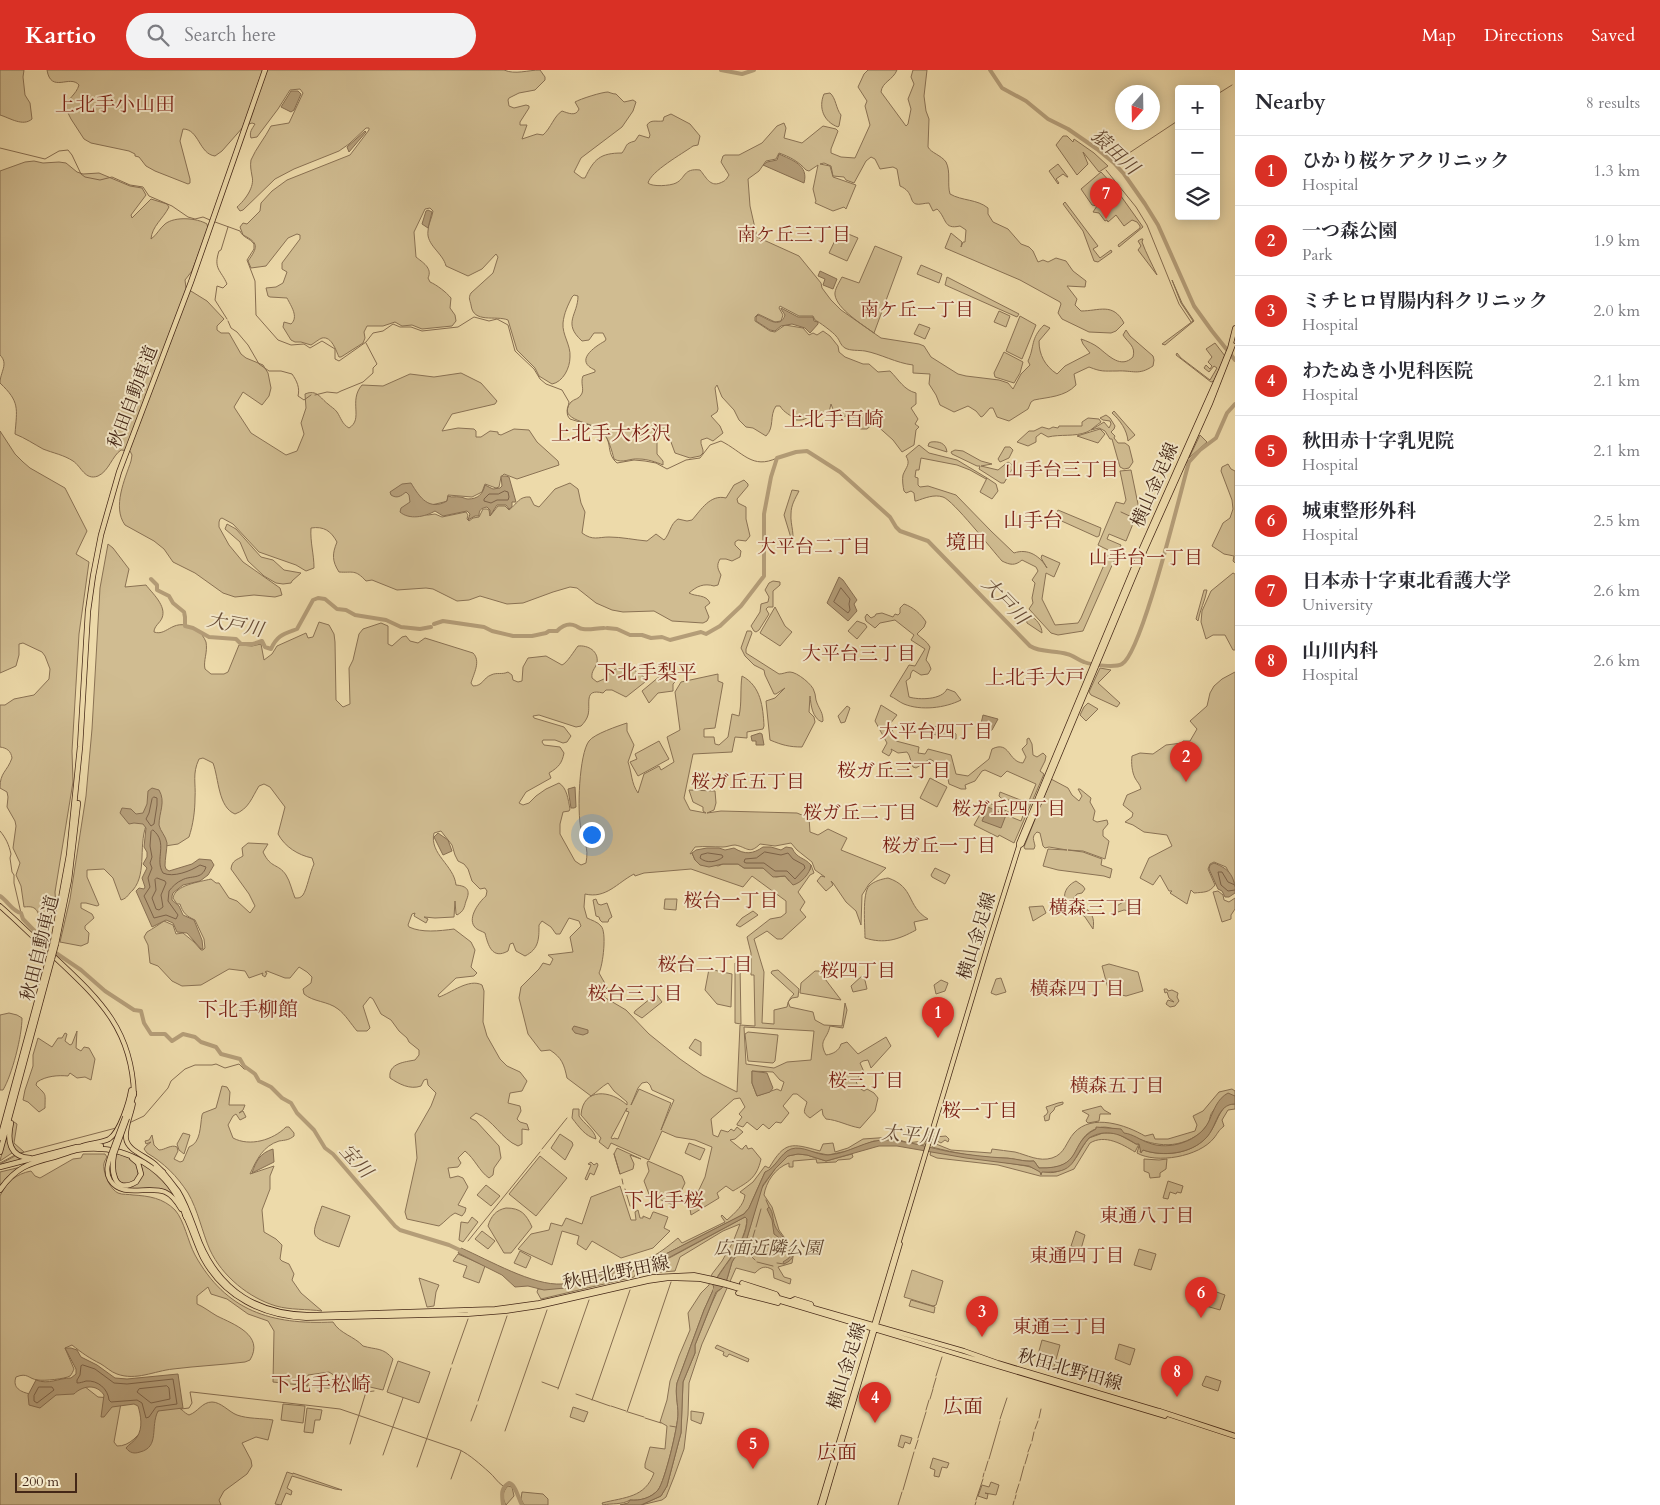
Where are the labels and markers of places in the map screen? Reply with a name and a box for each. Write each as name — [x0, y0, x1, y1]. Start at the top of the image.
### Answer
pin: 7 — [1090, 178, 1122, 219]
pin: 2 — [1170, 741, 1202, 782]
pin: 1 — [922, 997, 954, 1038]
pin: 6 — [1185, 1277, 1217, 1318]
pin: 3 — [966, 1296, 998, 1337]
pin: 8 — [1161, 1356, 1193, 1397]
pin: 4 — [859, 1382, 891, 1423]
pin: 5 — [737, 1428, 769, 1469]

